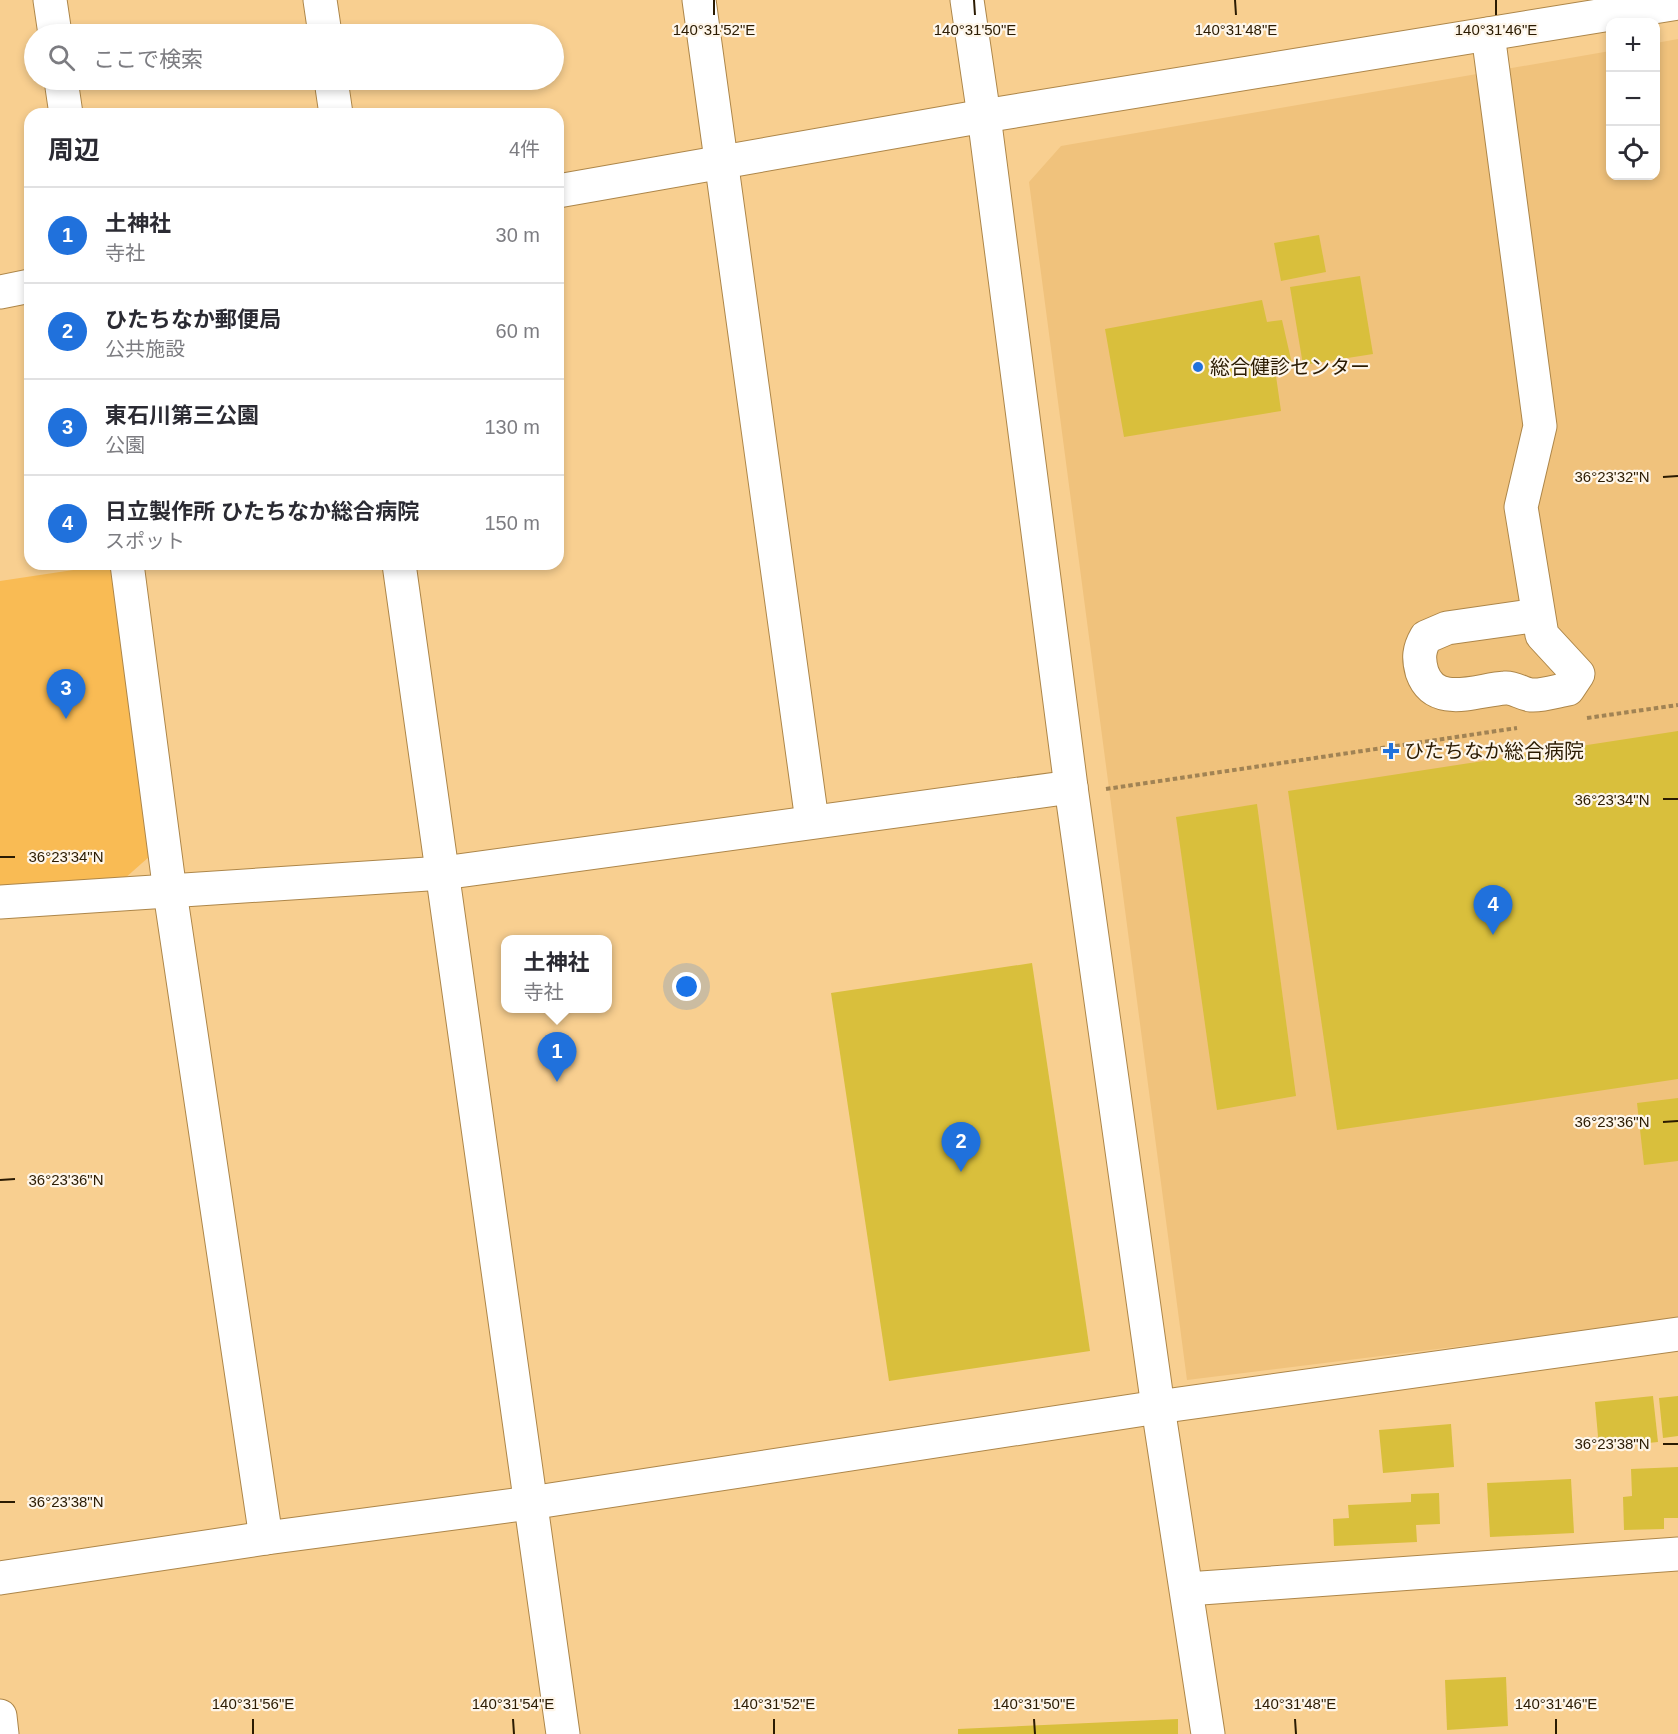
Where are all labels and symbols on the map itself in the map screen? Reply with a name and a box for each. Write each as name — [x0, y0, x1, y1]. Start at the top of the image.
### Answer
text: 140°31'52"E — [673, 21, 755, 38]
text: 140°31'50"E — [934, 21, 1016, 38]
text: 140°31'48"E — [1195, 21, 1277, 38]
text: 140°31'46"E — [1455, 21, 1537, 38]
place label: 総合健診センター — [1210, 356, 1370, 378]
marker: 総合健診センター — [1191, 360, 1205, 374]
text: 36°23'32"N — [1574, 468, 1650, 485]
pin: 3 — [46, 670, 86, 719]
place label: ひたちなか総合病院 — [1404, 740, 1584, 762]
marker: ひたちなか総合病院 — [1382, 742, 1400, 760]
text: 36°23'34"N — [1574, 791, 1650, 808]
text: 36°23'34"N — [28, 848, 104, 865]
pin: 4 — [1474, 886, 1512, 935]
your location — [672, 972, 701, 1001]
pin: 1 — [538, 1032, 576, 1082]
text: 36°23'36"N — [1574, 1113, 1650, 1130]
pin: 2 — [942, 1122, 980, 1172]
text: 36°23'36"N — [28, 1171, 104, 1188]
text: 36°23'38"N — [1574, 1435, 1650, 1452]
text: 36°23'38"N — [28, 1493, 104, 1510]
text: 140°31'56"E — [212, 1695, 294, 1712]
text: 140°31'54"E — [472, 1695, 554, 1712]
text: 140°31'52"E — [733, 1695, 815, 1712]
text: 140°31'50"E — [993, 1695, 1075, 1712]
text: 140°31'48"E — [1254, 1695, 1336, 1712]
text: 140°31'46"E — [1515, 1695, 1597, 1712]

